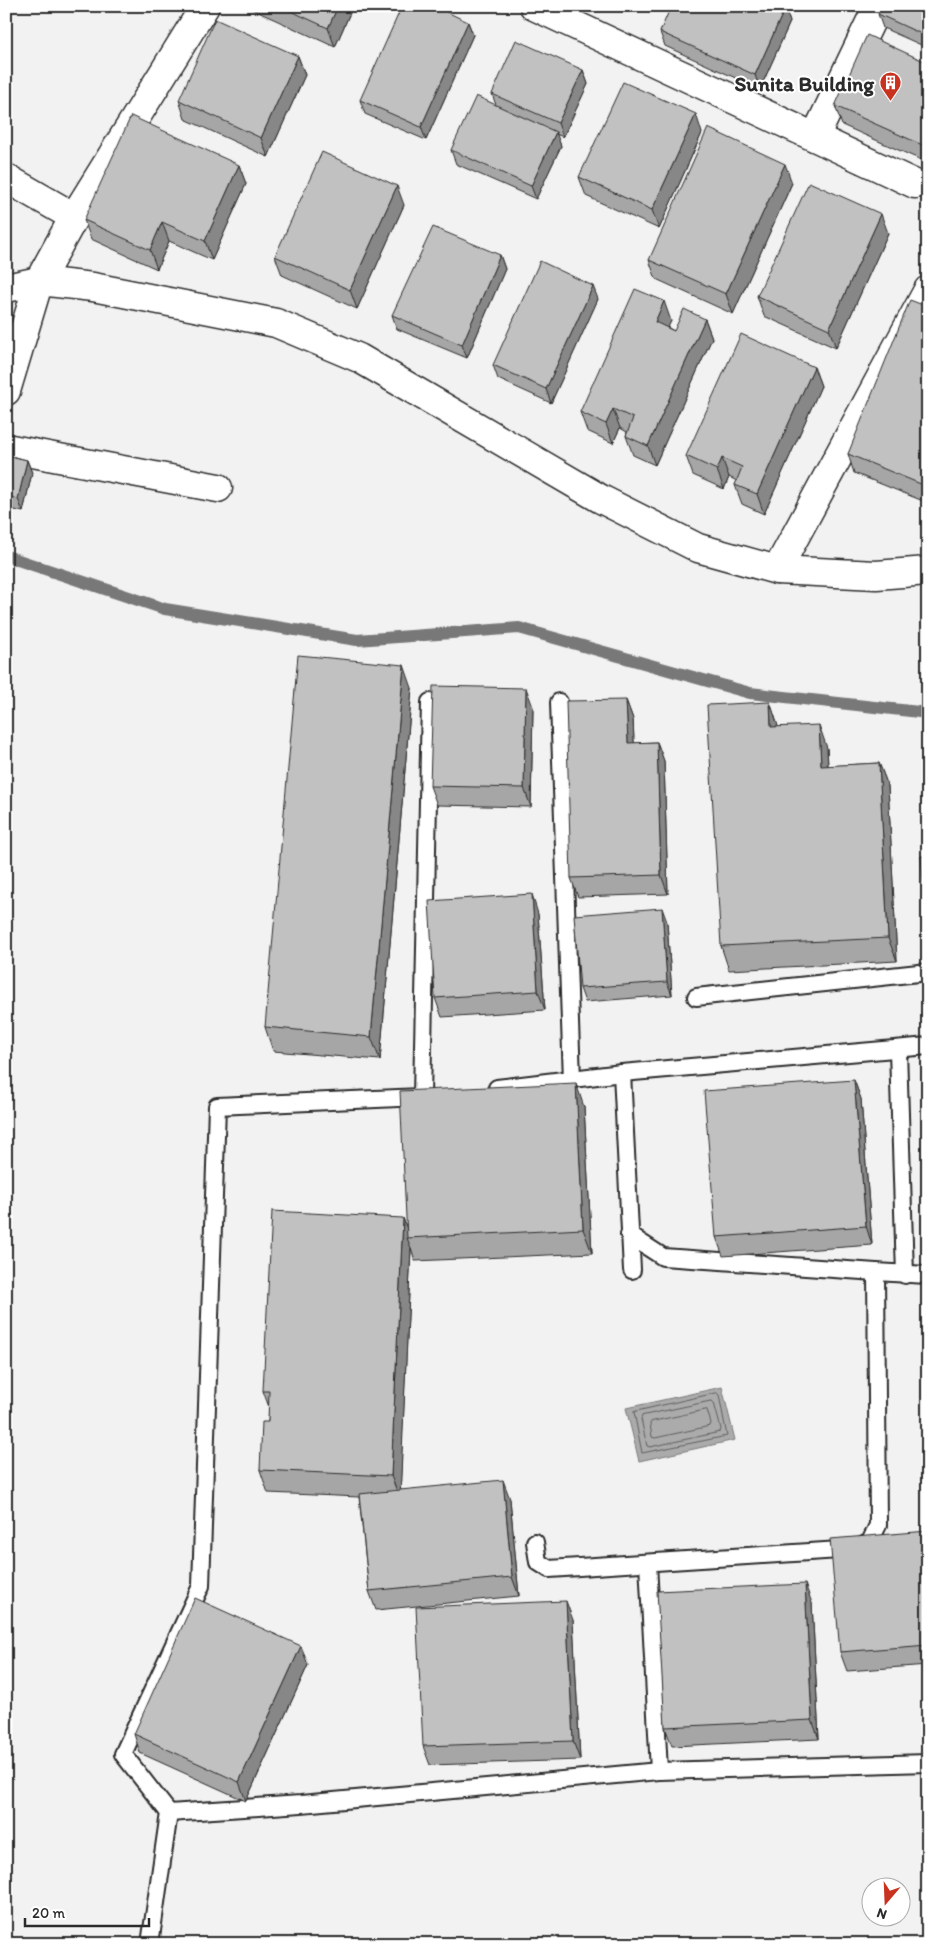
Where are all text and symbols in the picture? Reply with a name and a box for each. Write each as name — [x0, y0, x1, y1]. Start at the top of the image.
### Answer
place label: Sunita Building — [734, 71, 875, 97]
building icon: Sunita Building — [878, 71, 902, 102]
north arrow — [862, 1878, 912, 1928]
scale bar — [25, 1895, 149, 1927]
text: 20 m — [32, 1904, 66, 1922]
text: N — [875, 1904, 889, 1923]

